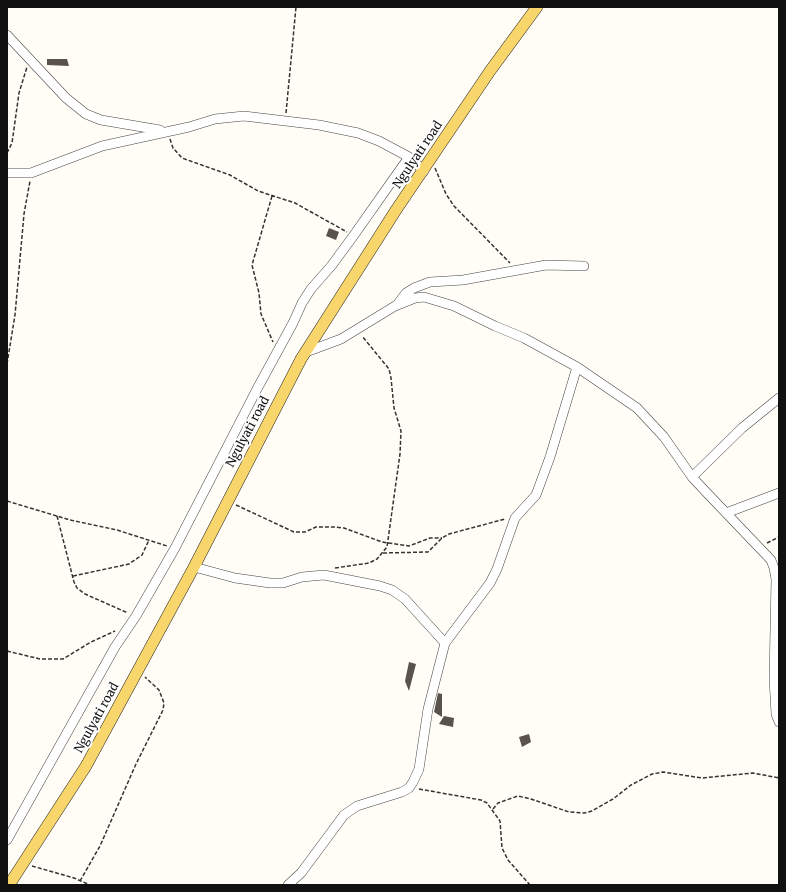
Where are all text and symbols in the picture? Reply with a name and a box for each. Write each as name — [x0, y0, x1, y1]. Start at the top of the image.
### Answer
street label: Ngulyati road — [390, 119, 446, 191]
street label: Ngulyati road — [223, 394, 273, 470]
street label: Ngulyati road — [72, 680, 122, 756]

